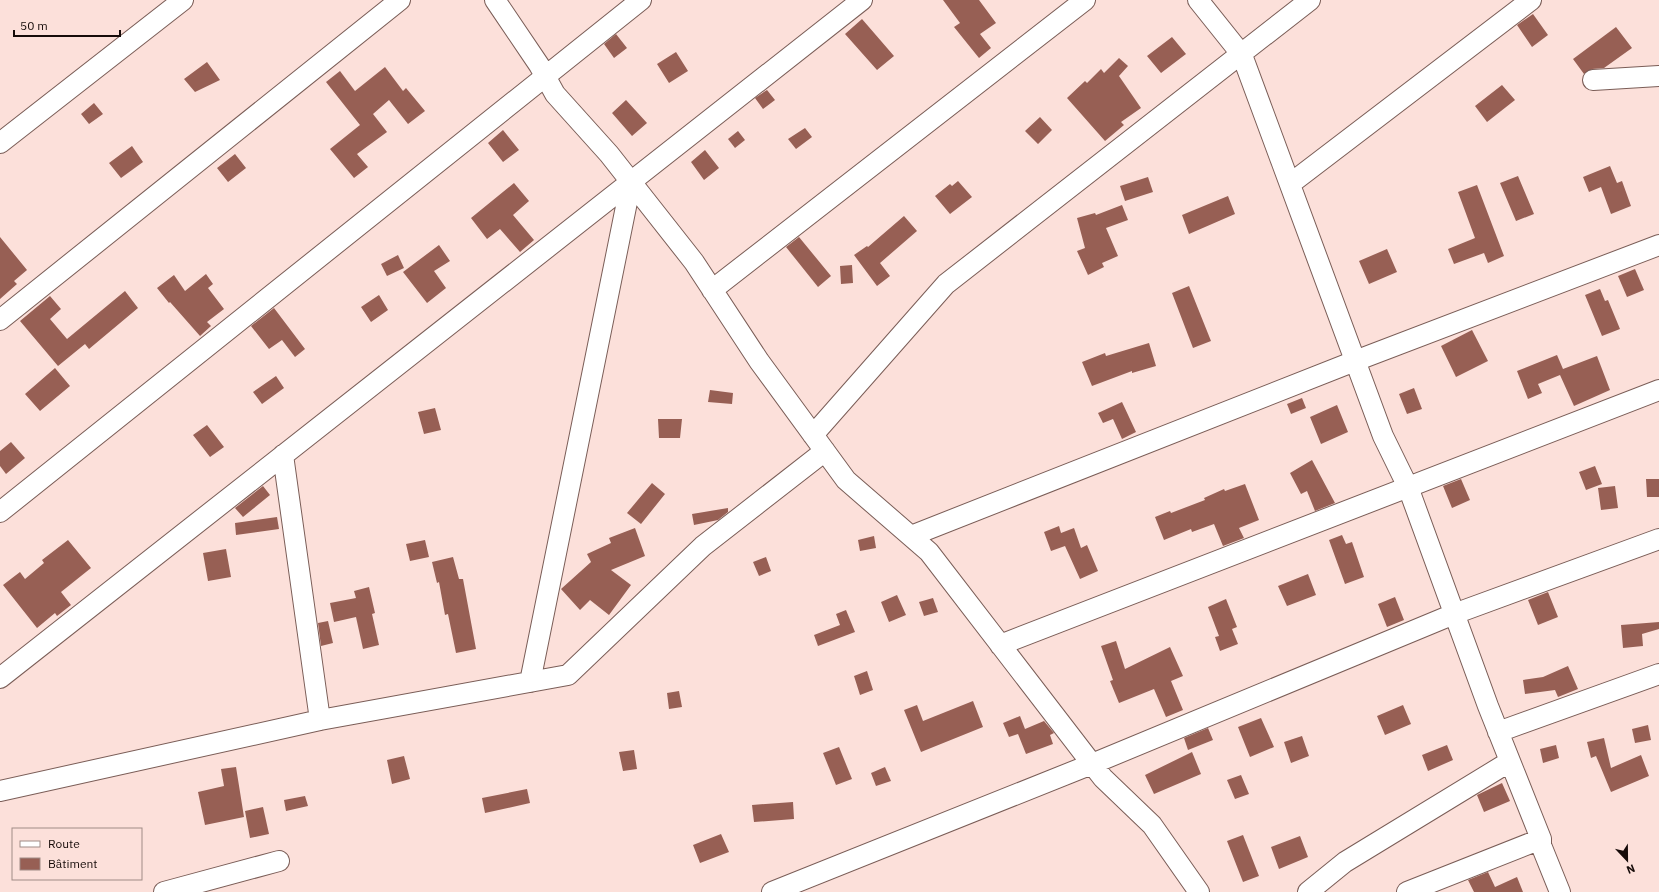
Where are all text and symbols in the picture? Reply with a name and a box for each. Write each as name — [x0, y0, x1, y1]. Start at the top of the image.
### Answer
scale bar — [14, 12, 120, 38]
text: 50 m — [20, 18, 48, 33]
legend — [12, 828, 142, 880]
text: Route — [48, 836, 80, 851]
north arrow — [1607, 840, 1647, 880]
text: Bâtiment — [48, 856, 98, 871]
text: N — [1624, 861, 1637, 877]

